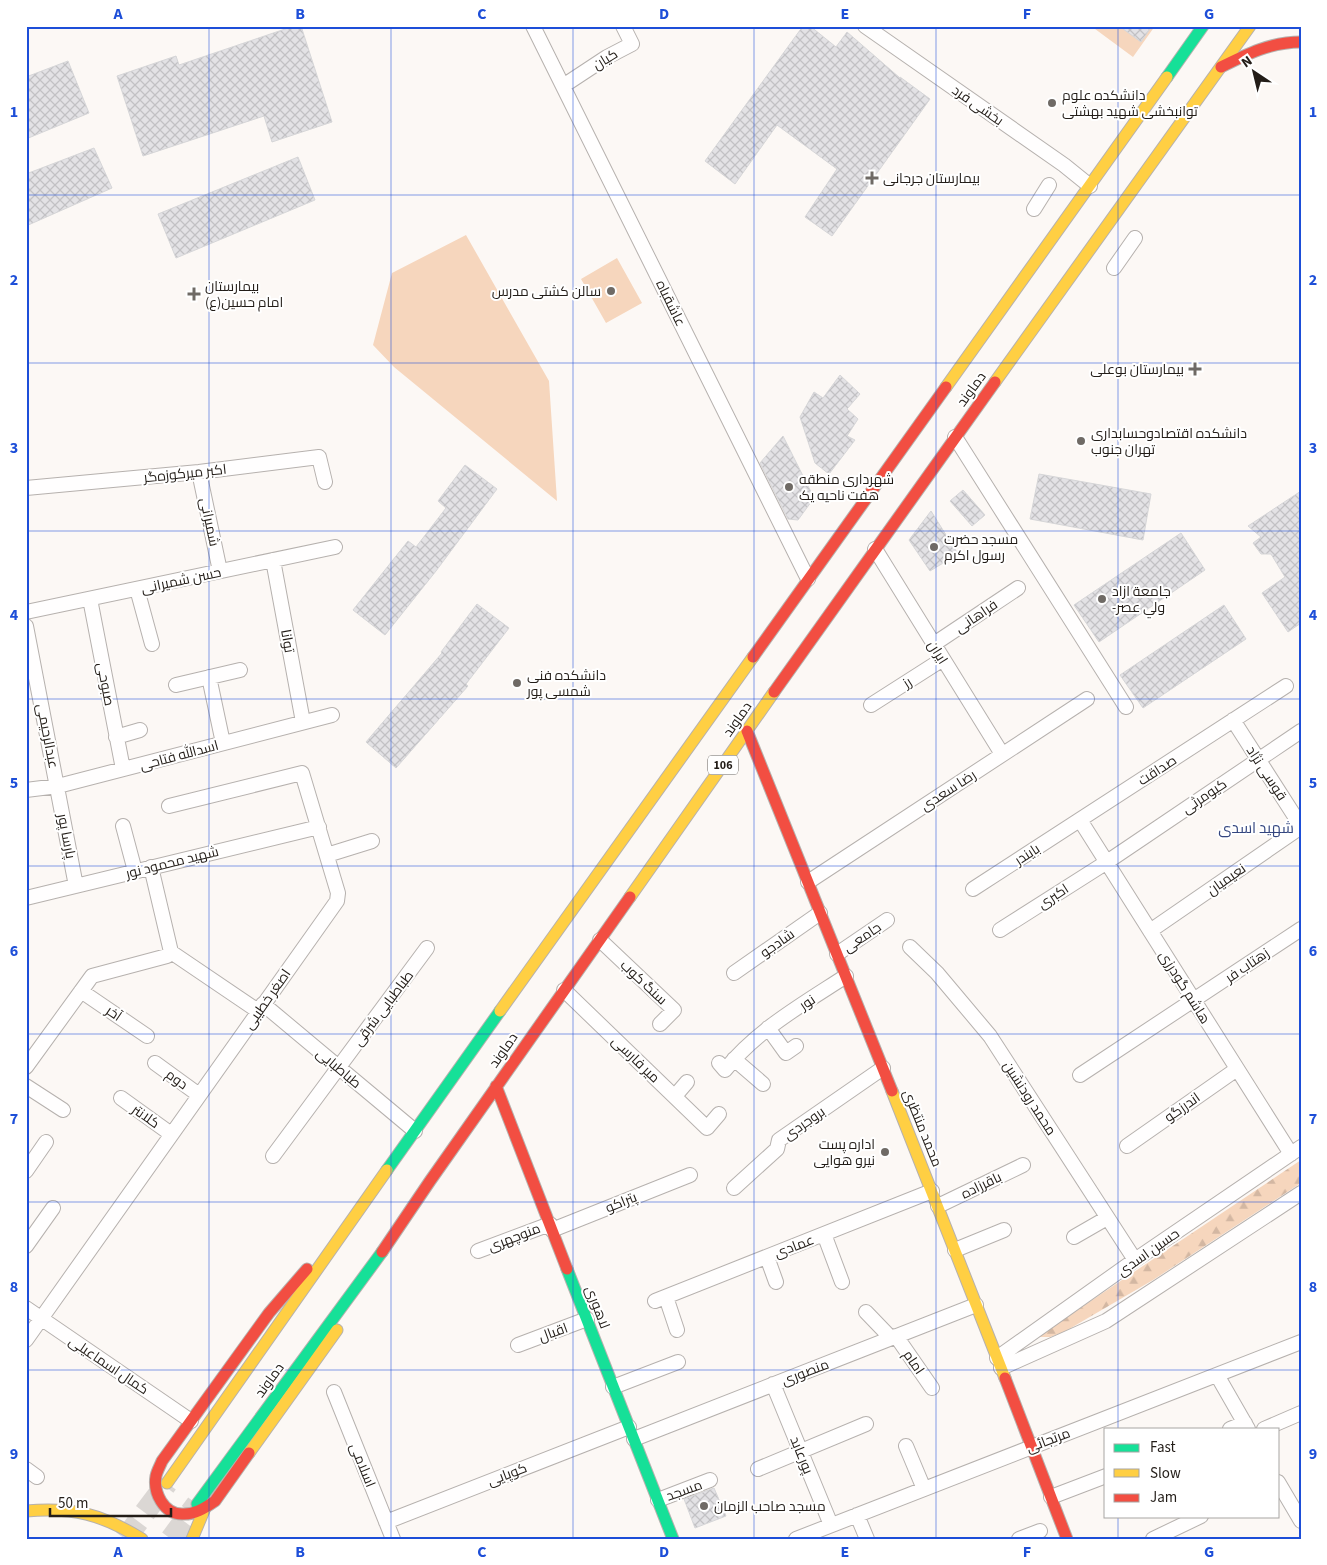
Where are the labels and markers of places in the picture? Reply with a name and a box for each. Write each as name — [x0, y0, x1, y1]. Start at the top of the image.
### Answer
place label: دانشکده علوم توانبخشی شهید بهشتی — [1062, 86, 1198, 122]
marker: دانشکده علوم توانبخشی شهید بهشتی — [1046, 97, 1058, 109]
place label: بیمارستان جرجانی — [883, 169, 980, 189]
marker: بیمارستان جرجانی — [865, 171, 879, 185]
place label: بیمارستان امام حسین(ع) — [205, 277, 283, 313]
place label: سالن کشتی مدرس — [492, 282, 601, 302]
marker: سالن کشتی مدرس — [605, 285, 617, 297]
marker: بیمارستان امام حسین(ع) — [187, 287, 201, 301]
place label: بیمارستان بوعلی — [1090, 360, 1184, 380]
marker: بیمارستان بوعلی — [1188, 362, 1202, 376]
place label: دانشکده اقتصادوحسابداری تهران جنوب — [1091, 424, 1247, 460]
marker: دانشکده اقتصادوحسابداری تهران جنوب — [1075, 435, 1087, 447]
place label: شهرداری منطقه هفت ناحیه یک — [799, 470, 894, 506]
marker: شهرداری منطقه هفت ناحیه یک — [783, 481, 795, 493]
place label: مسجد حضرت رسول اکرم — [944, 530, 1018, 566]
marker: مسجد حضرت رسول اکرم — [928, 541, 940, 553]
place label: جامعة ازاد -ولي عصر — [1112, 582, 1171, 619]
marker: جامعة ازاد -ولي عصر — [1096, 593, 1108, 605]
place label: دانشکده فنی شمسی پور — [526, 666, 606, 702]
marker: دانشکده فنی شمسی پور — [511, 677, 523, 689]
place label: اداره پست نیرو هوایی — [813, 1135, 875, 1171]
marker: اداره پست نیرو هوایی — [879, 1146, 891, 1158]
place label: مسجد صاحب الزمان — [714, 1497, 826, 1517]
marker: مسجد صاحب الزمان — [698, 1500, 710, 1512]

